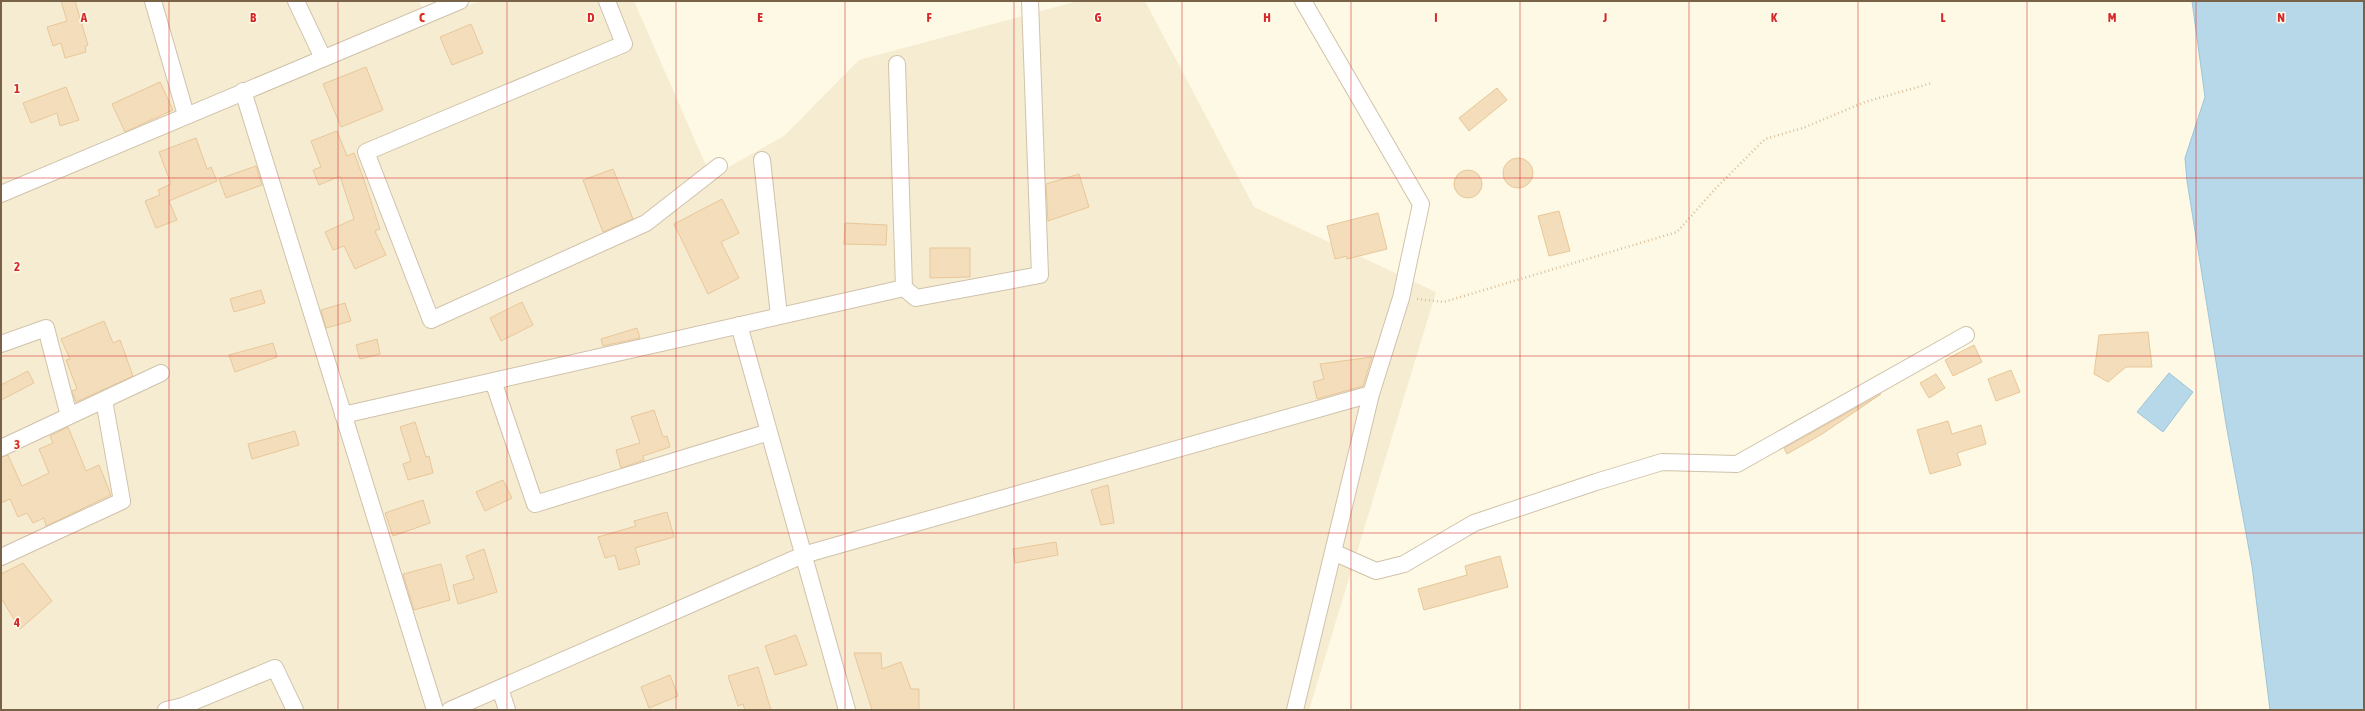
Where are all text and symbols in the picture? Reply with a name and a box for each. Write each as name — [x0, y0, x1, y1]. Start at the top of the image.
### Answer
text: A — [80, 10, 88, 25]
text: B — [250, 10, 257, 25]
text: C — [419, 10, 425, 25]
text: D — [587, 10, 595, 25]
text: E — [757, 10, 763, 25]
text: F — [926, 10, 932, 25]
text: G — [1095, 10, 1102, 25]
text: H — [1263, 10, 1271, 25]
text: I — [1434, 10, 1438, 25]
text: J — [1602, 10, 1607, 25]
text: K — [1771, 10, 1778, 25]
text: L — [1940, 10, 1946, 25]
text: M — [2108, 10, 2117, 25]
text: N — [2277, 10, 2285, 25]
text: 1 — [14, 81, 20, 96]
text: 2 — [14, 259, 20, 274]
text: 3 — [14, 437, 20, 452]
text: 4 — [13, 615, 20, 630]

